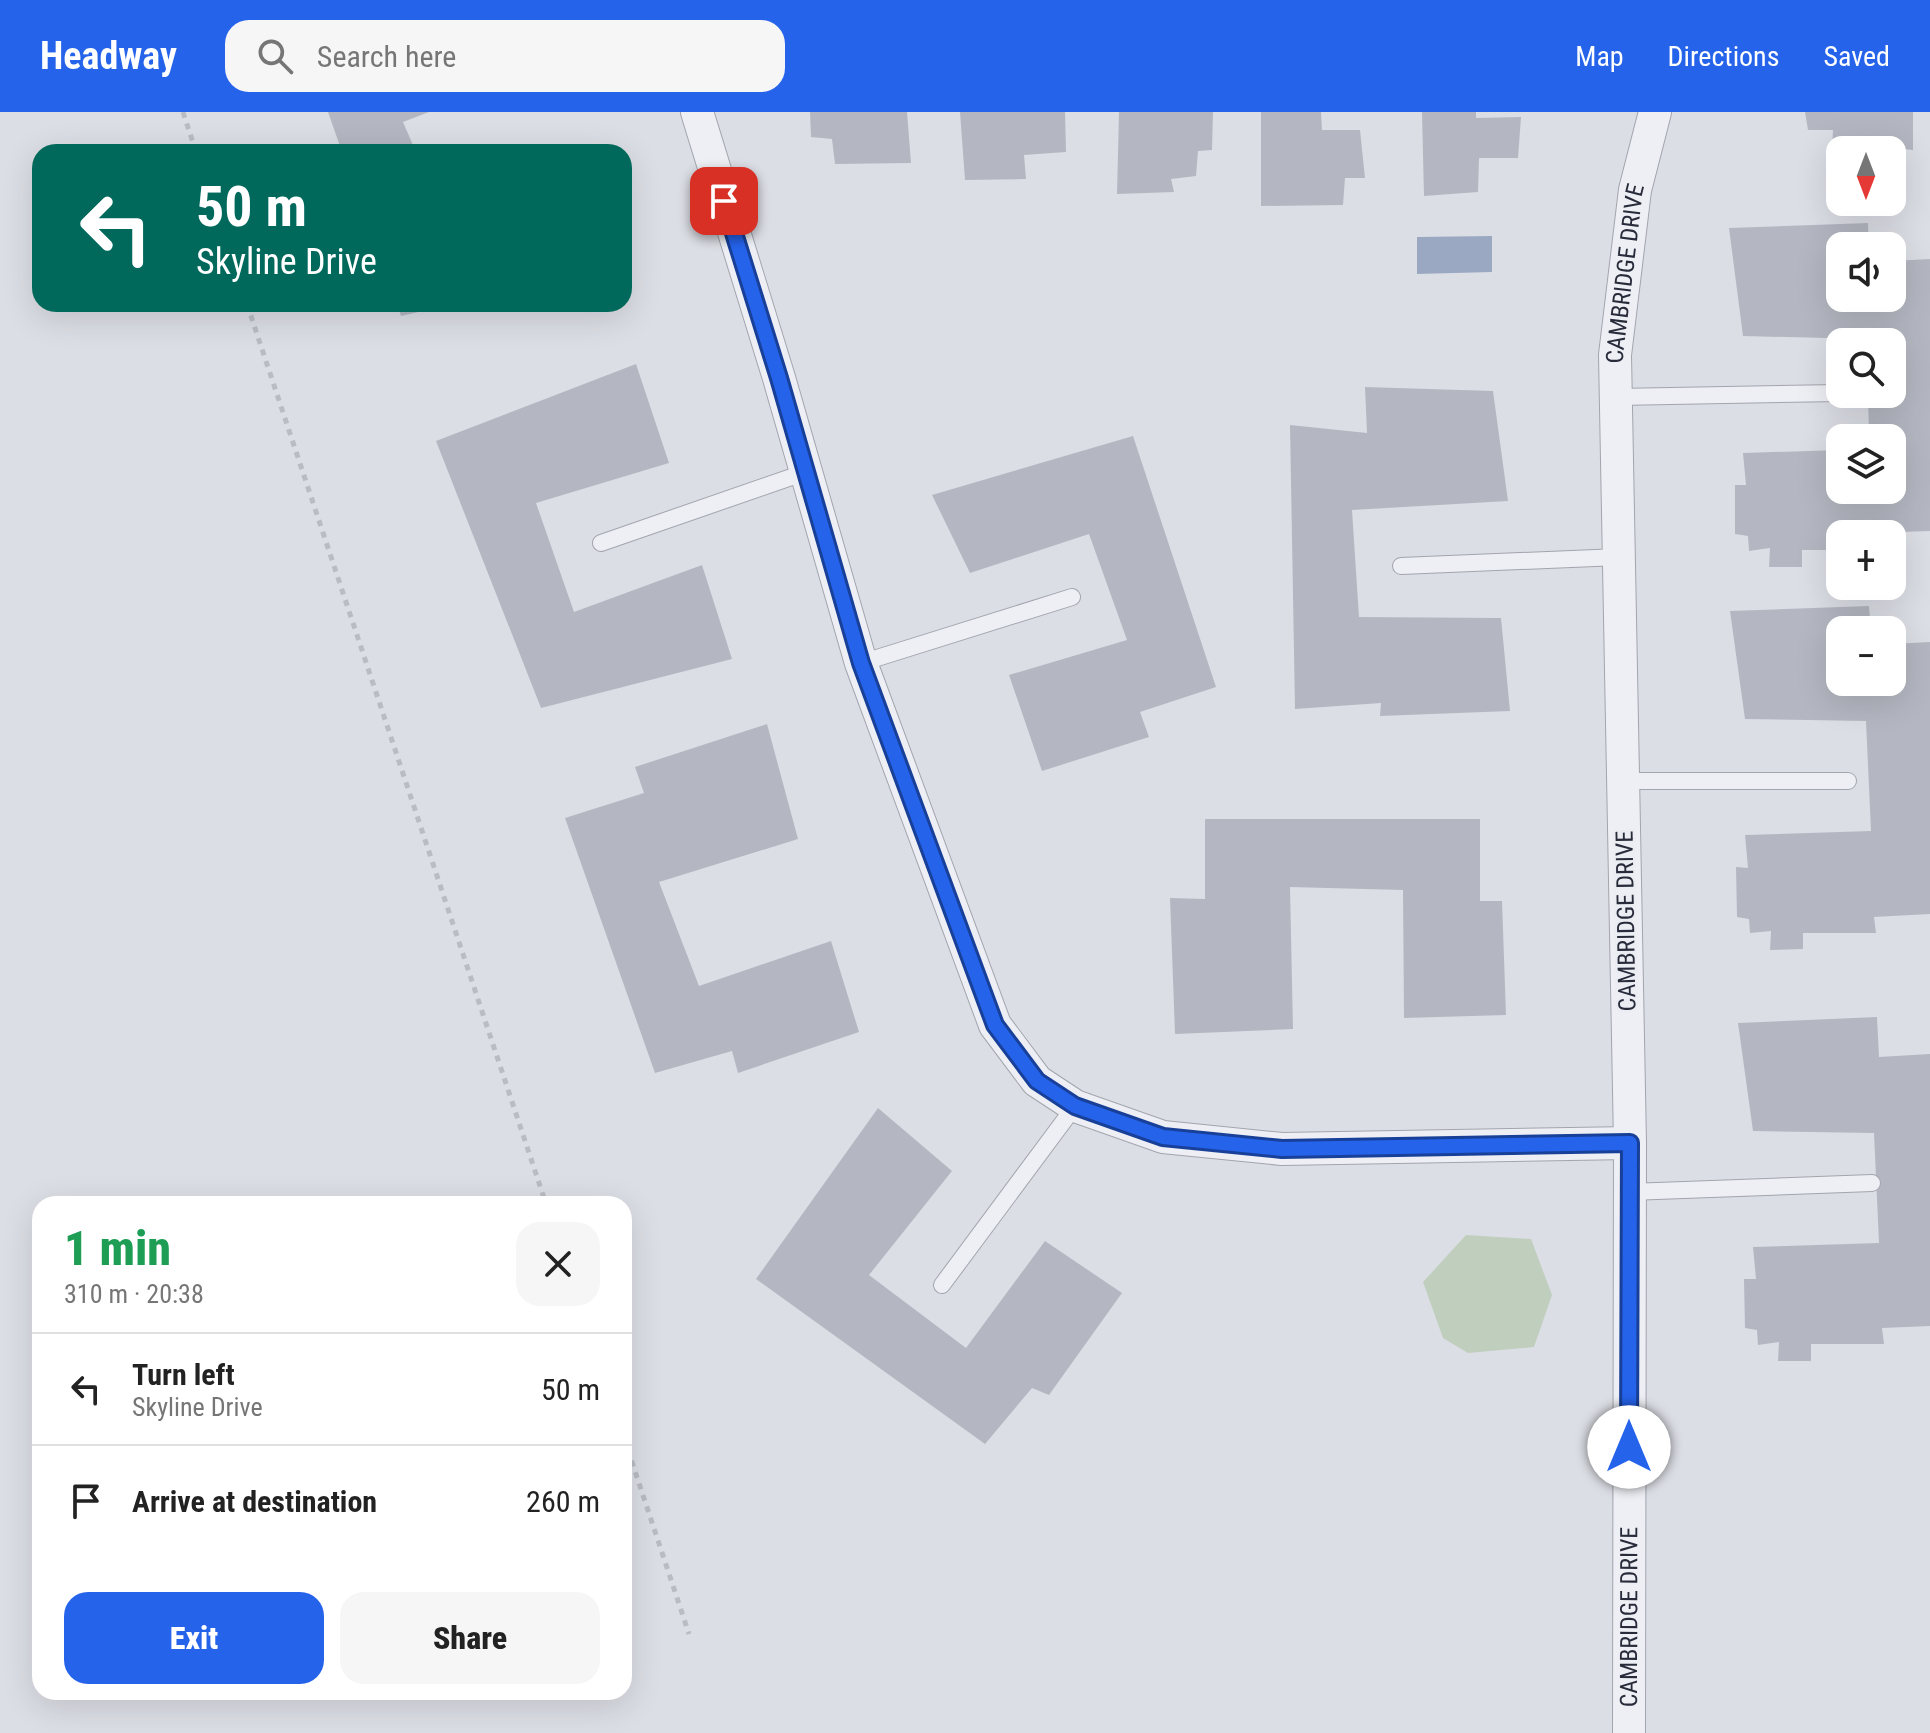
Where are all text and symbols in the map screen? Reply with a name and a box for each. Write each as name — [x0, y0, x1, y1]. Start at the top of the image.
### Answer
search box — [225, 20, 785, 92]
text: Headway — [40, 34, 177, 78]
icon: search — [253, 34, 297, 78]
text: Search here — [317, 39, 456, 74]
text: Map — [1575, 40, 1624, 73]
text: Directions — [1668, 40, 1779, 73]
text: Saved — [1823, 40, 1890, 73]
north arrow — [1826, 136, 1906, 216]
map controls — [1826, 136, 1906, 696]
pin — [690, 167, 758, 235]
text: 50 m — [196, 174, 307, 240]
icon: left — [64, 176, 168, 280]
icon: arrive — [702, 179, 746, 223]
street label: CAMBRIDGE DRIVE — [1601, 181, 1650, 364]
button: sound — [1826, 232, 1906, 312]
text: Skyline Drive — [196, 241, 377, 283]
button: search — [1826, 328, 1906, 408]
button: layers — [1826, 424, 1906, 504]
button: + — [1826, 520, 1906, 600]
button: − — [1826, 616, 1906, 696]
street label: CAMBRIDGE DRIVE — [1610, 830, 1642, 1012]
text: 1 min — [64, 1220, 171, 1277]
button: close — [516, 1222, 600, 1306]
text: 310 m · 20:38 — [64, 1279, 204, 1309]
text: Turn left — [132, 1357, 235, 1392]
icon: left — [64, 1367, 108, 1411]
text: 50 m — [541, 1372, 600, 1407]
text: Skyline Drive — [132, 1392, 263, 1422]
position arrow — [1587, 1405, 1671, 1489]
icon: arrive — [64, 1479, 108, 1523]
text: Arrive at destination — [132, 1484, 377, 1519]
text: 260 m — [526, 1484, 600, 1519]
street label: CAMBRIDGE DRIVE — [1615, 1527, 1643, 1707]
button: Exit — [64, 1592, 324, 1684]
button: Share — [340, 1592, 600, 1684]

